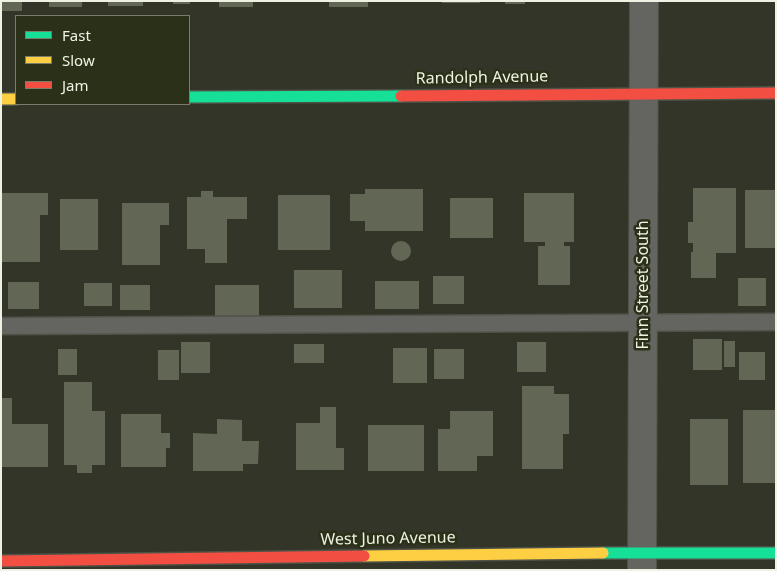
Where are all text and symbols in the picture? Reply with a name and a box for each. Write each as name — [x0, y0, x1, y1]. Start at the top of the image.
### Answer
legend — [15, 15, 190, 105]
text: Fast — [62, 25, 91, 45]
text: Slow — [62, 50, 95, 70]
street label: Randolph Avenue — [416, 67, 548, 89]
text: Jam — [62, 75, 89, 95]
street label: Finn Street South — [633, 220, 653, 350]
street label: West Juno Avenue — [320, 528, 456, 550]

